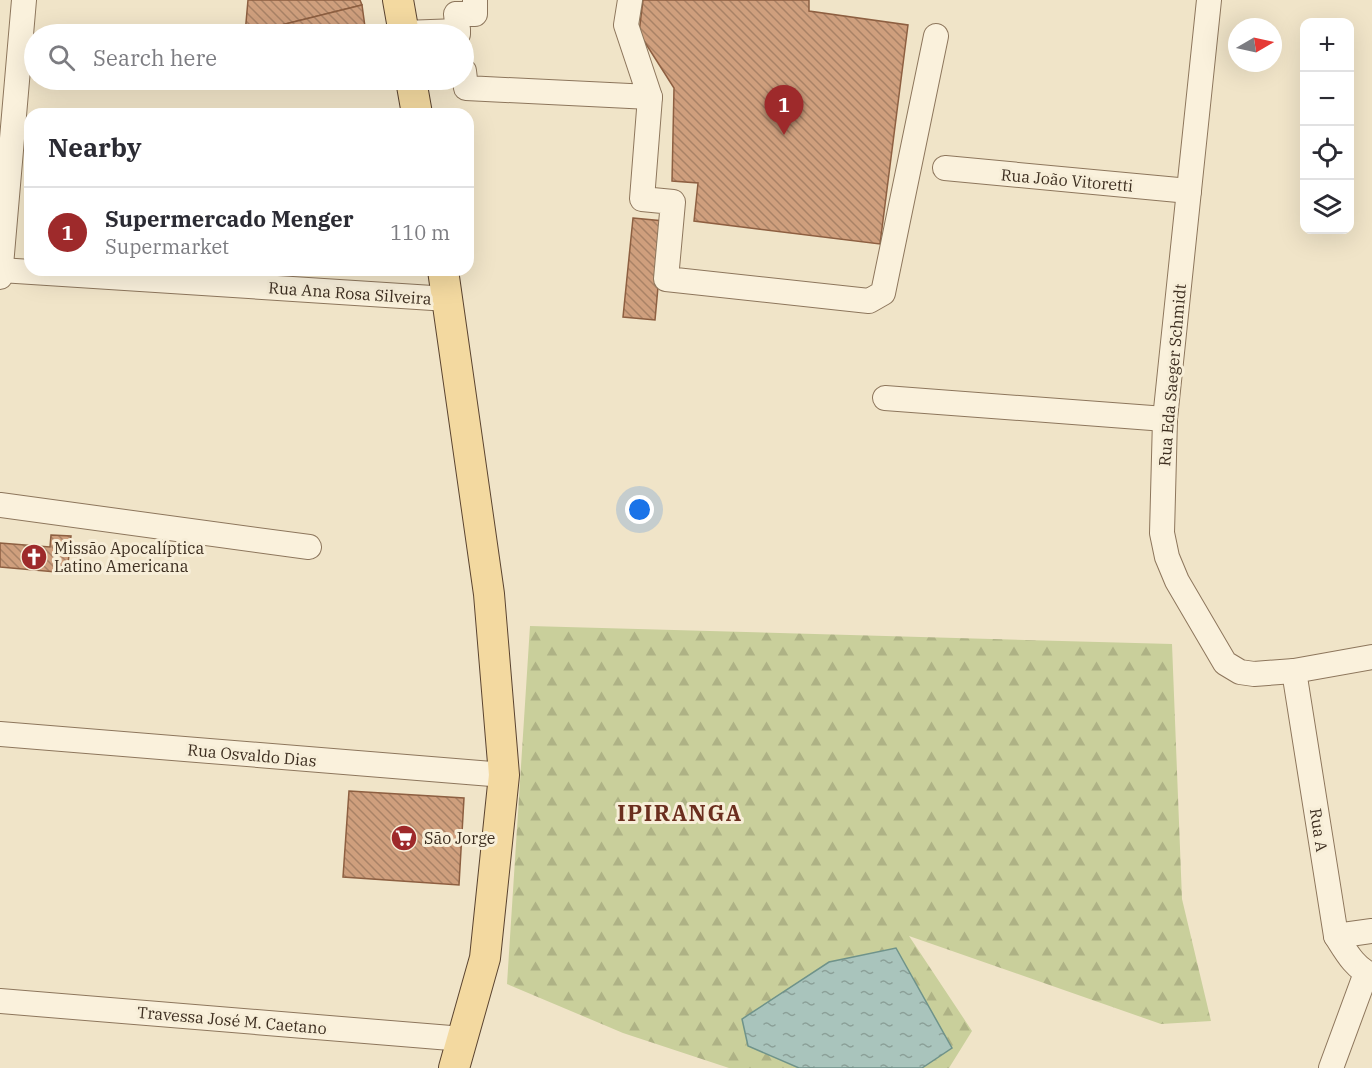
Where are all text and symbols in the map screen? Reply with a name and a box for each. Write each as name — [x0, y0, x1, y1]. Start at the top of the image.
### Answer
north arrow — [1228, 18, 1282, 72]
map controls — [1300, 18, 1354, 234]
button: + — [1300, 18, 1354, 72]
search box — [24, 24, 474, 90]
icon: search — [45, 41, 78, 74]
text: Search here — [93, 43, 217, 72]
button: − — [1300, 72, 1354, 126]
pin: 1 — [764, 86, 804, 135]
button: locate — [1300, 126, 1354, 180]
text: Nearby — [48, 130, 142, 164]
street label: Rua João Vitoretti — [1000, 164, 1134, 196]
button: layers — [1300, 180, 1354, 234]
text: Supermercado Menger — [105, 204, 354, 233]
text: 1 — [62, 219, 74, 246]
text: 110 m — [390, 219, 450, 246]
text: Supermarket — [105, 233, 229, 260]
street label: Rua Ana Rosa Silveira — [268, 277, 433, 309]
street label: Rua Eda Saeger Schmidt — [1154, 282, 1190, 467]
your location — [625, 495, 654, 524]
place label: Missão Apocalíptica Latino Americana — [54, 538, 204, 576]
church icon: Missão Apocalíptica Latino Americana — [19, 542, 49, 572]
street label: Rua Osvaldo Dias — [187, 739, 317, 771]
district label: IPIRANGA — [617, 798, 743, 827]
street label: Rua A — [1306, 807, 1332, 853]
supermarket icon: São Jorge — [389, 823, 419, 853]
place label: São Jorge — [424, 828, 495, 848]
street label: Travessa José M. Caetano — [136, 1002, 328, 1038]

